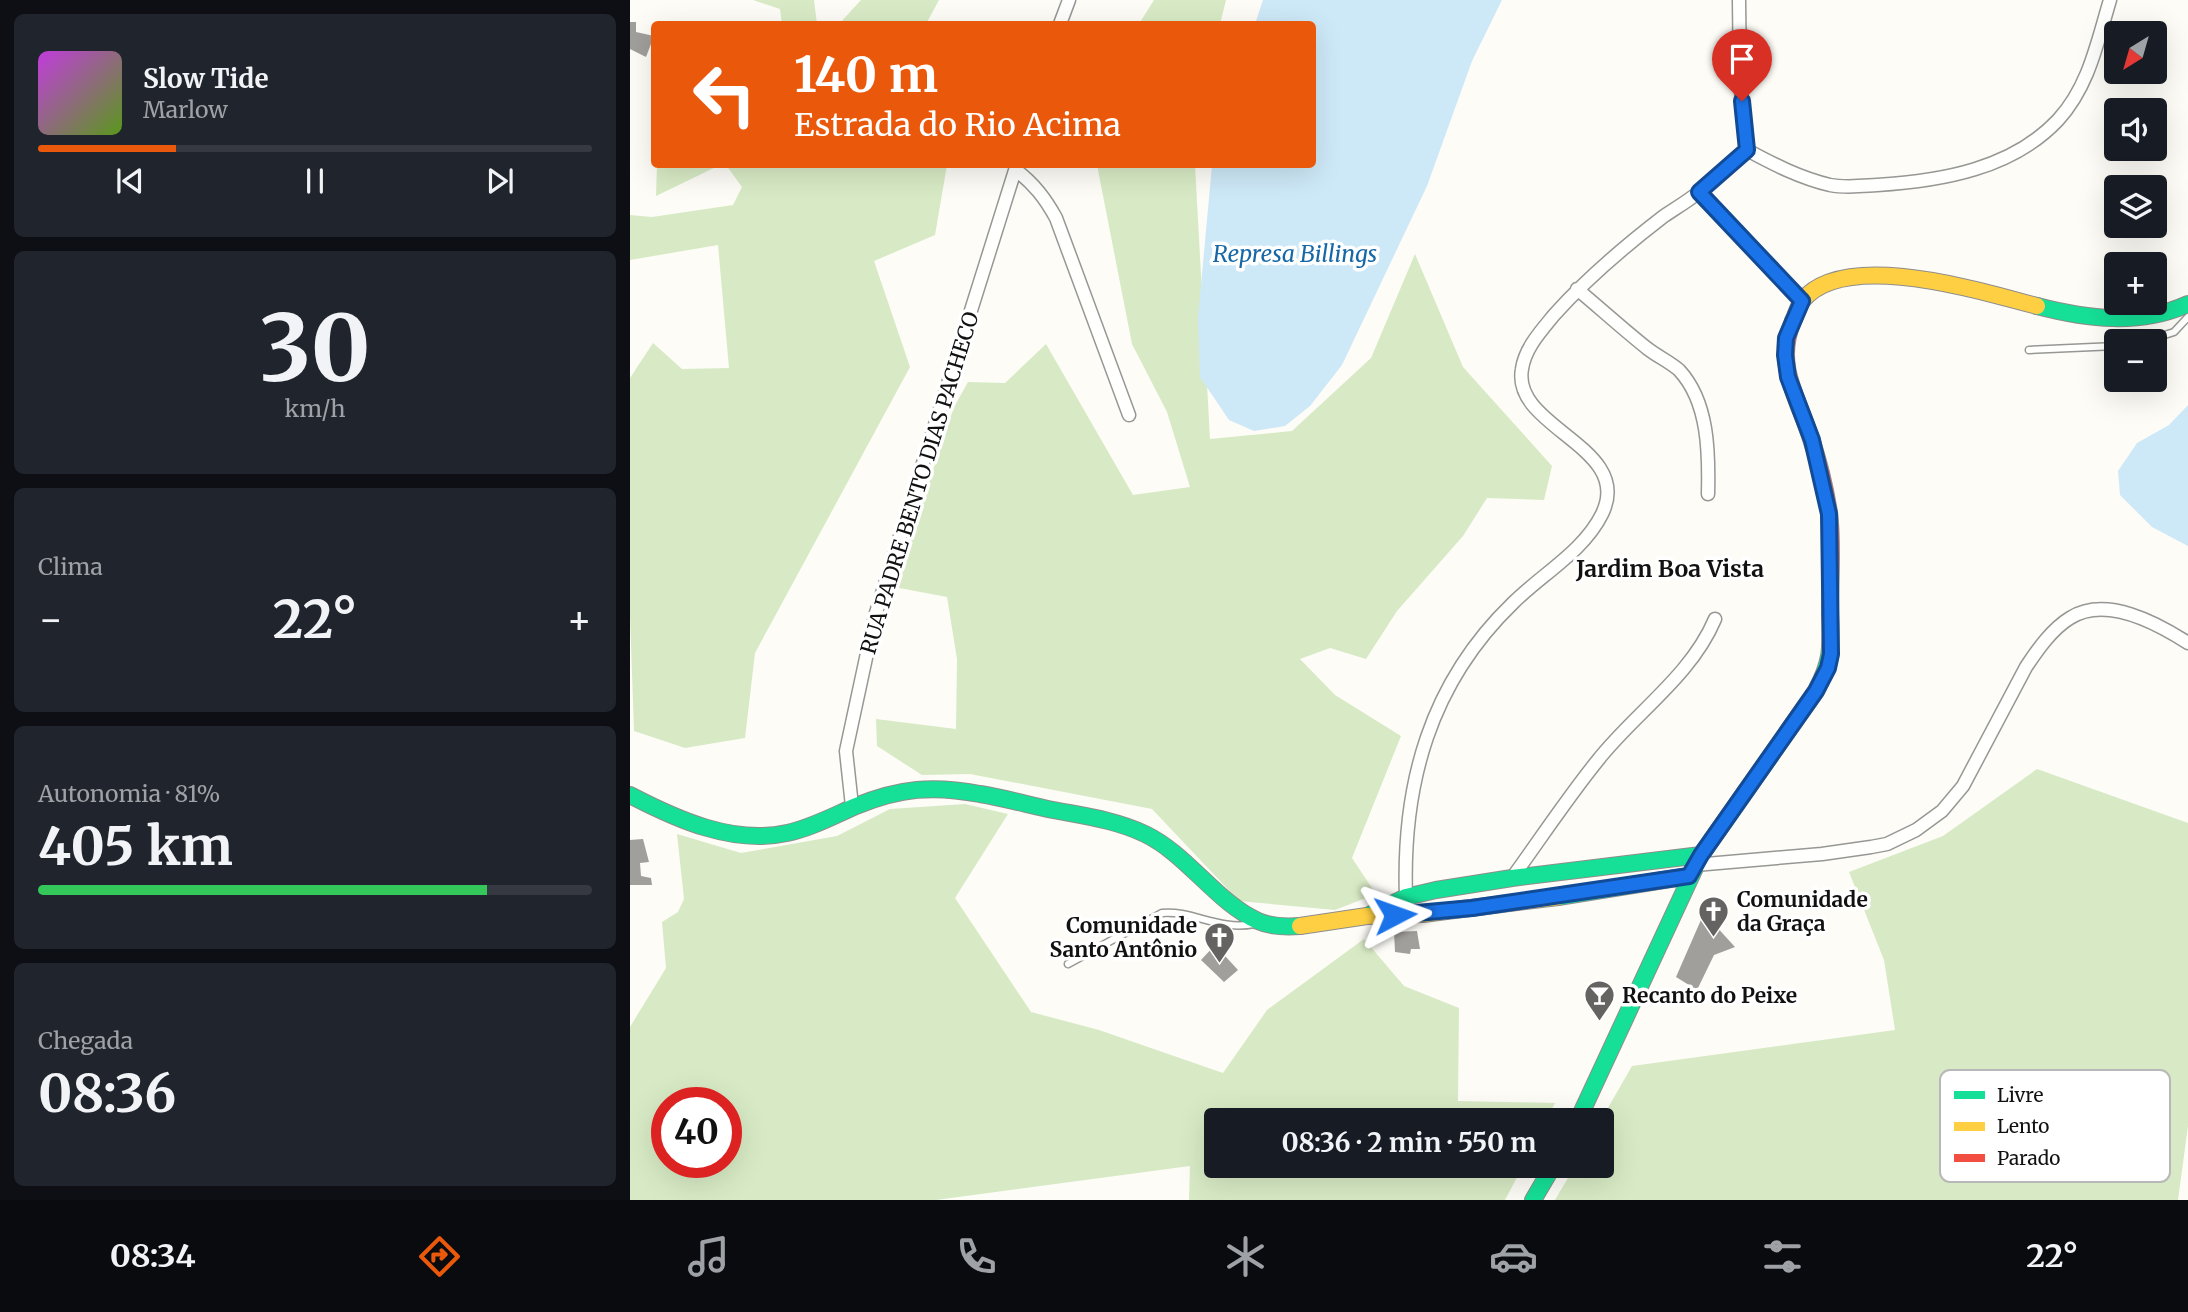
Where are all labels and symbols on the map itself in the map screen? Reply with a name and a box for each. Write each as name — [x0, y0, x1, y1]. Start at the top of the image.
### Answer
north arrow — [2104, 21, 2166, 84]
pin — [1712, 29, 1772, 101]
water label: Represa Billings — [1213, 239, 1377, 268]
street label: RUA PADRE BENTO DIAS PACHECO — [854, 308, 985, 657]
district label: Jardim Boa Vista — [1575, 554, 1764, 583]
position arrow — [1358, 878, 1432, 952]
place label: Comunidade da Graça — [1737, 886, 1868, 937]
church icon: Comunidade da Graça — [1697, 895, 1731, 939]
place label: Comunidade Santo Antônio — [1049, 912, 1197, 963]
church icon: Comunidade Santo Antônio — [1203, 921, 1237, 965]
bar icon: Recanto do Peixe — [1582, 979, 1616, 1023]
place label: Recanto do Peixe — [1622, 982, 1797, 1009]
legend — [1940, 1070, 2170, 1182]
text: Livre — [1997, 1083, 2043, 1107]
speed limit sign: 40 — [651, 1087, 742, 1178]
text: Lento — [1997, 1114, 2049, 1138]
text: Parado — [1997, 1146, 2060, 1170]

